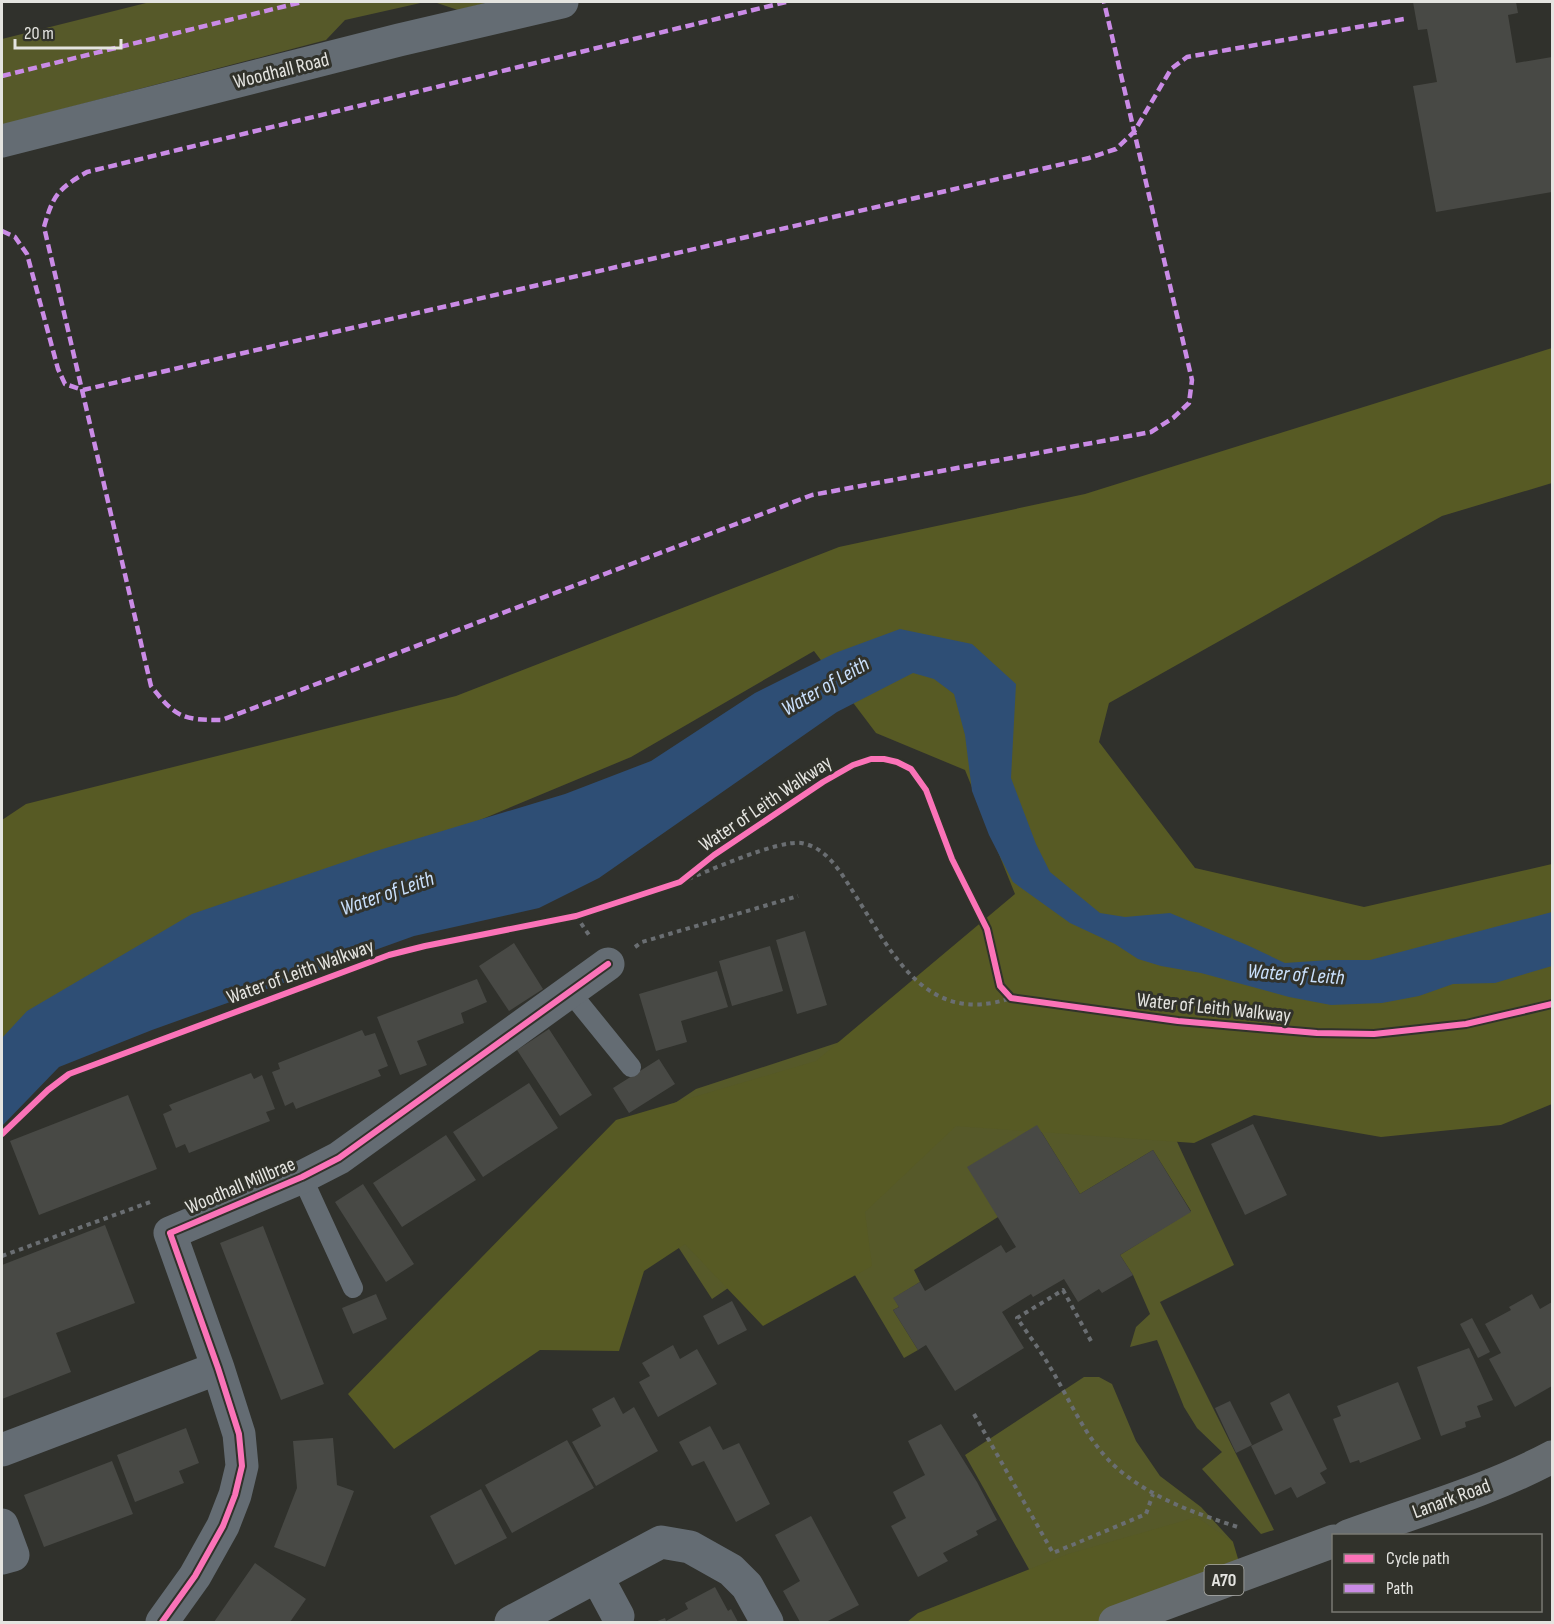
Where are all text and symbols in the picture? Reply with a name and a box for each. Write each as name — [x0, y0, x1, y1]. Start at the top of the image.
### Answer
scale bar — [15, 12, 122, 50]
text: 20 m — [24, 23, 54, 44]
street label: Woodhall Road — [231, 47, 332, 94]
water label: Water of Leith — [777, 651, 874, 722]
street label: Water of Leith Walkway — [695, 750, 837, 857]
water label: Water of Leith — [337, 866, 437, 921]
street label: Water of Leith Walkway — [223, 934, 377, 1010]
water label: Water of Leith — [1247, 959, 1346, 990]
street label: Water of Leith Walkway — [1136, 988, 1292, 1028]
street label: Woodhall Millbrae — [182, 1152, 299, 1220]
street label: Lanark Road — [1409, 1474, 1494, 1524]
legend — [1332, 1534, 1542, 1612]
text: Cycle path — [1386, 1548, 1450, 1569]
road number: A70 — [1204, 1565, 1244, 1595]
text: Path — [1386, 1578, 1414, 1599]

